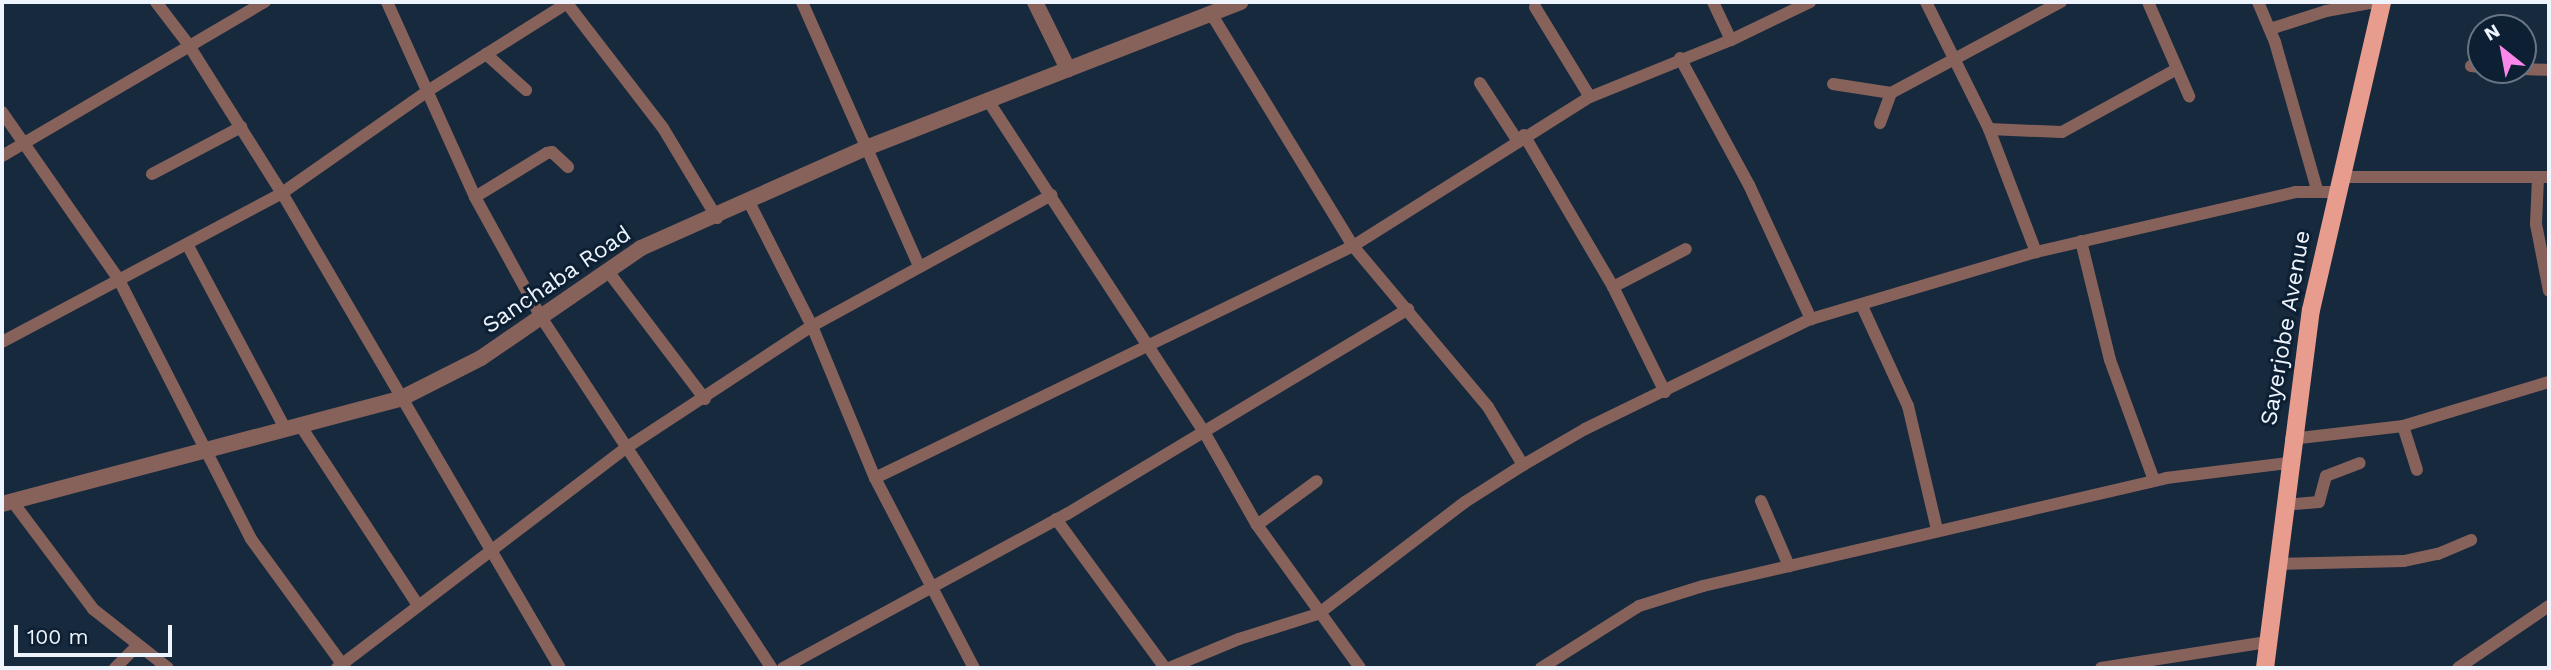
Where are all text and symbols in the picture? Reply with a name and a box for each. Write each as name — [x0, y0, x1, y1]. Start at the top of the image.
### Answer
north arrow — [2467, 14, 2537, 84]
text: N — [2480, 19, 2504, 46]
street label: Sanchaba Road — [477, 220, 637, 340]
street label: Sayerjobe Avenue — [2255, 228, 2317, 428]
scale bar — [18, 610, 175, 654]
text: 100 m — [27, 624, 89, 649]

